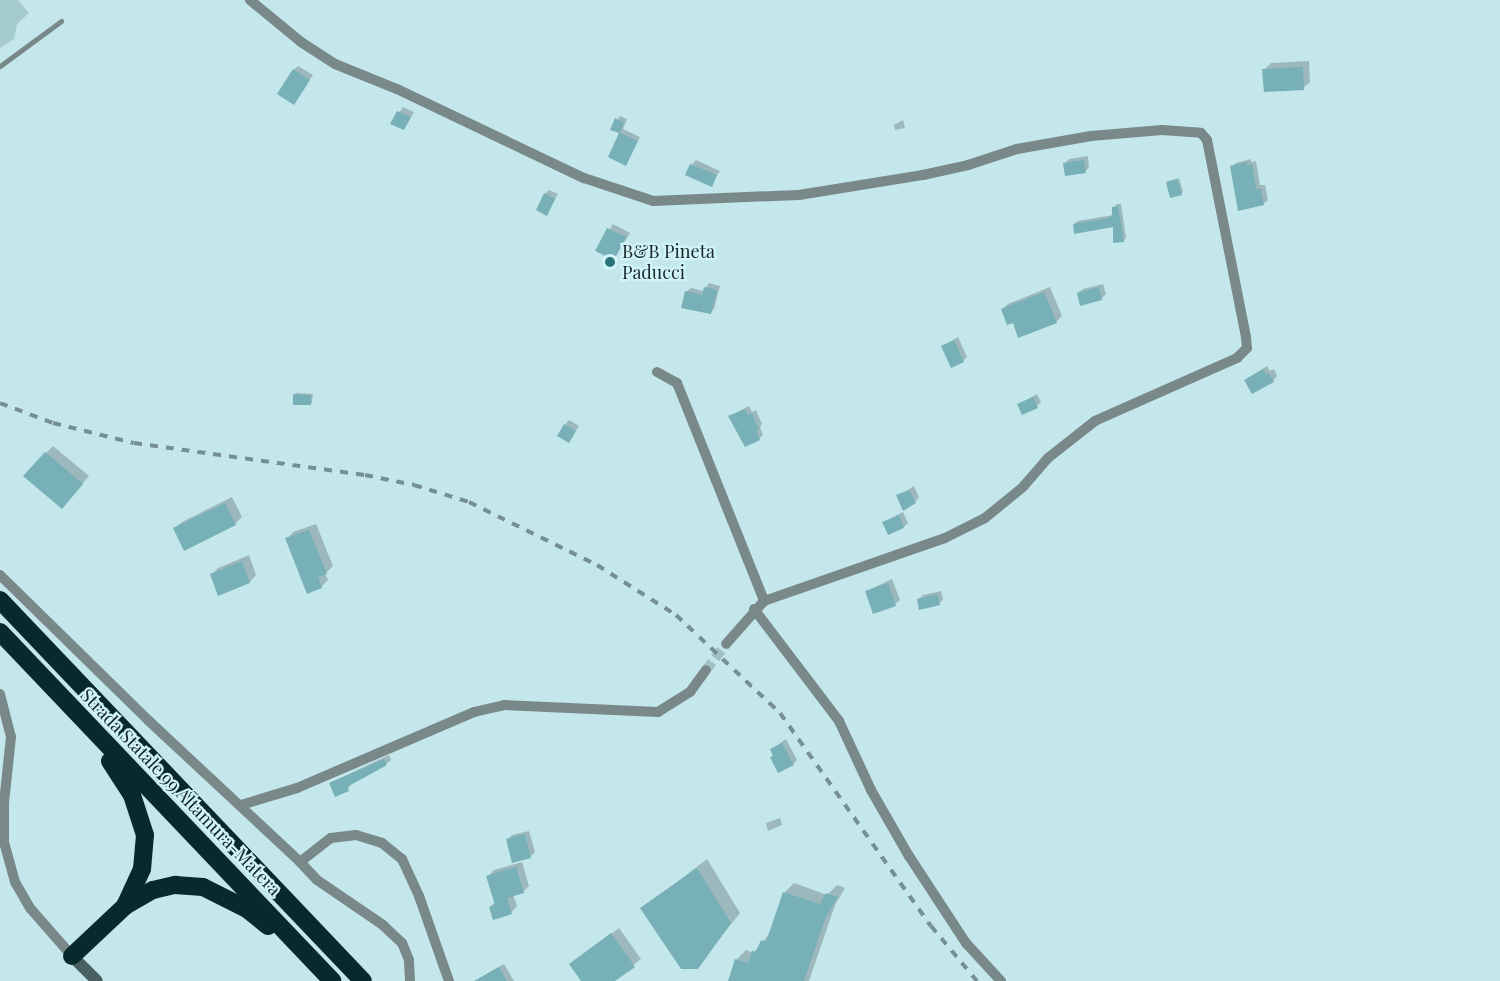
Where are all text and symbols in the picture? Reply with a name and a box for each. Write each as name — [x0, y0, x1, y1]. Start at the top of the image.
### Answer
place label: B&B Pineta Paducci — [622, 241, 715, 284]
marker: B&B Pineta Paducci — [603, 255, 617, 269]
street label: Strada Statale 99 Altamura-Matera — [76, 684, 286, 900]

